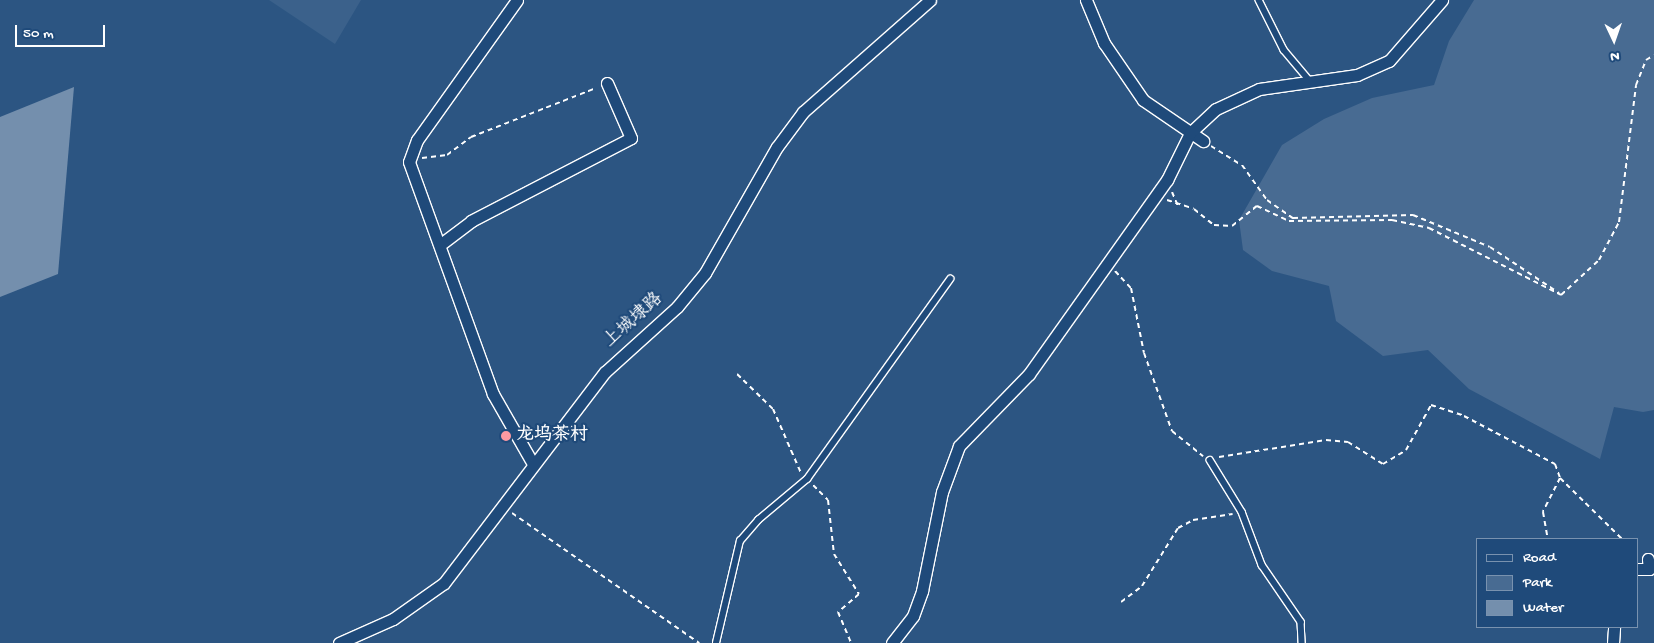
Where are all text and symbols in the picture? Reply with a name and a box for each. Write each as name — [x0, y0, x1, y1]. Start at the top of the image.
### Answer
scale bar — [18, 15, 108, 47]
north arrow — [1589, 15, 1639, 65]
text: 50 m — [23, 25, 54, 43]
text: N — [1610, 47, 1620, 64]
street label: 上城埭路 — [600, 289, 668, 353]
place label: 龙坞茶村 — [516, 425, 588, 447]
marker: 龙坞茶村 — [500, 430, 512, 442]
legend — [1476, 538, 1639, 628]
text: Road — [1523, 549, 1556, 567]
text: Park — [1523, 574, 1552, 592]
text: Water — [1523, 599, 1563, 617]

